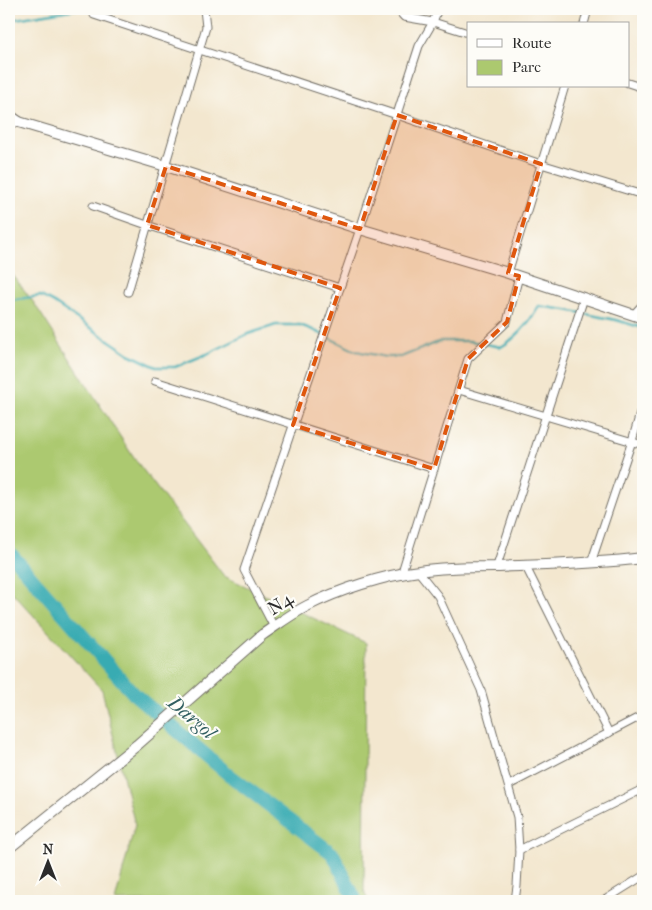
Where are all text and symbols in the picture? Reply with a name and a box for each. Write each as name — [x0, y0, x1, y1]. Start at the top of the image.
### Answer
legend — [467, 22, 630, 88]
text: Route — [512, 34, 552, 52]
text: Parc — [512, 58, 541, 76]
street label: N4 — [264, 587, 298, 620]
water label: Dargol — [162, 690, 222, 745]
north arrow — [22, 838, 72, 888]
text: N — [43, 841, 54, 858]

